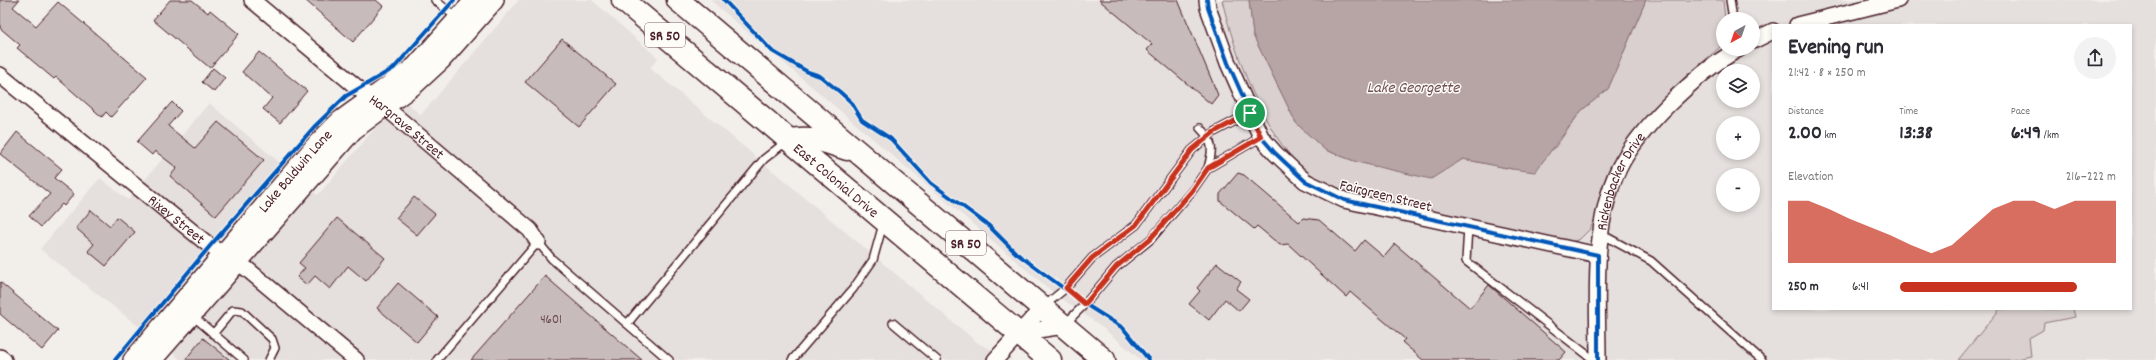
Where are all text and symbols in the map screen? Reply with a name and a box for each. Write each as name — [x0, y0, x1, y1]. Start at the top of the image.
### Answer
north arrow — [1716, 12, 1760, 56]
map controls — [1716, 12, 1760, 212]
road number: SR 50 — [645, 23, 685, 47]
text: Evening run — [1788, 33, 1884, 64]
button: share — [2074, 37, 2116, 79]
button: layers — [1716, 64, 1760, 108]
text: 21:42 · 8 × 250 m — [1788, 64, 1866, 83]
water label: Lake Georgette — [1367, 77, 1460, 100]
street label: Hargrave Street — [364, 90, 449, 166]
pin — [1233, 96, 1267, 130]
icon: arrive — [1239, 102, 1261, 124]
text: Distance — [1788, 104, 1824, 120]
text: Time — [1899, 104, 1918, 120]
text: Pace — [2011, 104, 2030, 120]
button: + — [1716, 116, 1760, 160]
text: 2.00 — [1788, 120, 1822, 148]
text: 13:38 — [1899, 120, 1933, 148]
text: 6:49 — [2011, 120, 2041, 148]
street label: Lake Baldwin Lane — [254, 125, 339, 218]
street label: Rickenbacker Drive — [1592, 128, 1652, 232]
text: km — [1822, 128, 1836, 144]
text: /km — [2041, 128, 2059, 144]
street label: East Colonial Drive — [787, 139, 883, 224]
button: − — [1716, 168, 1760, 212]
text: Elevation — [1788, 168, 1833, 187]
text: 216–222 m — [2066, 168, 2116, 187]
street label: Fairgreen Street — [1337, 175, 1434, 219]
street label: Rixey Street — [142, 190, 209, 251]
road number: SR 50 — [946, 231, 986, 255]
text: 250 m — [1788, 278, 1819, 297]
text: 6:41 — [1852, 278, 1869, 297]
house number: 4601 — [540, 311, 562, 330]

